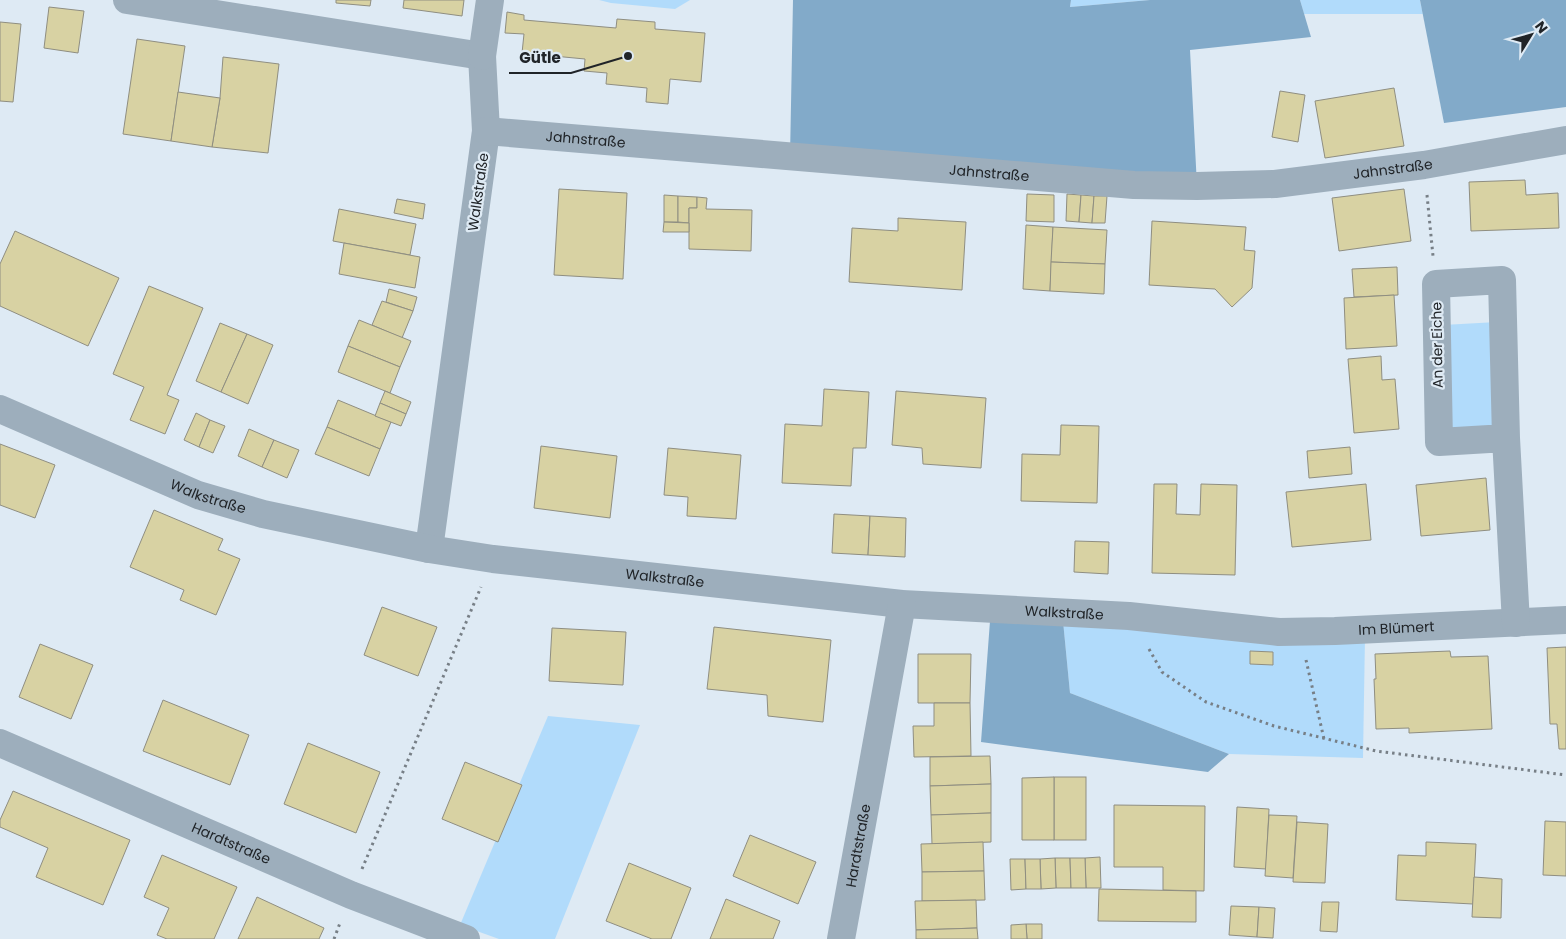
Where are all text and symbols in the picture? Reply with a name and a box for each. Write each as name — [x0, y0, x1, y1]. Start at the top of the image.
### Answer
north arrow — [1506, 10, 1556, 60]
text: N — [1530, 17, 1553, 37]
callout: Gütle — [509, 43, 571, 73]
text: Gütle — [519, 47, 561, 68]
street label: Jahnstraße — [545, 126, 627, 153]
street label: Walkstraße — [463, 151, 493, 233]
street label: Jahnstraße — [1352, 154, 1435, 184]
street label: Jahnstraße — [948, 160, 1030, 186]
street label: An der Eiche — [1426, 302, 1448, 388]
street label: Walkstraße — [167, 474, 249, 519]
street label: Walkstraße — [625, 564, 706, 592]
street label: Walkstraße — [1024, 601, 1105, 625]
street label: Im Blümert — [1358, 616, 1435, 640]
street label: Hardtstraße — [841, 802, 875, 889]
street label: Hardtstraße — [189, 817, 274, 869]

